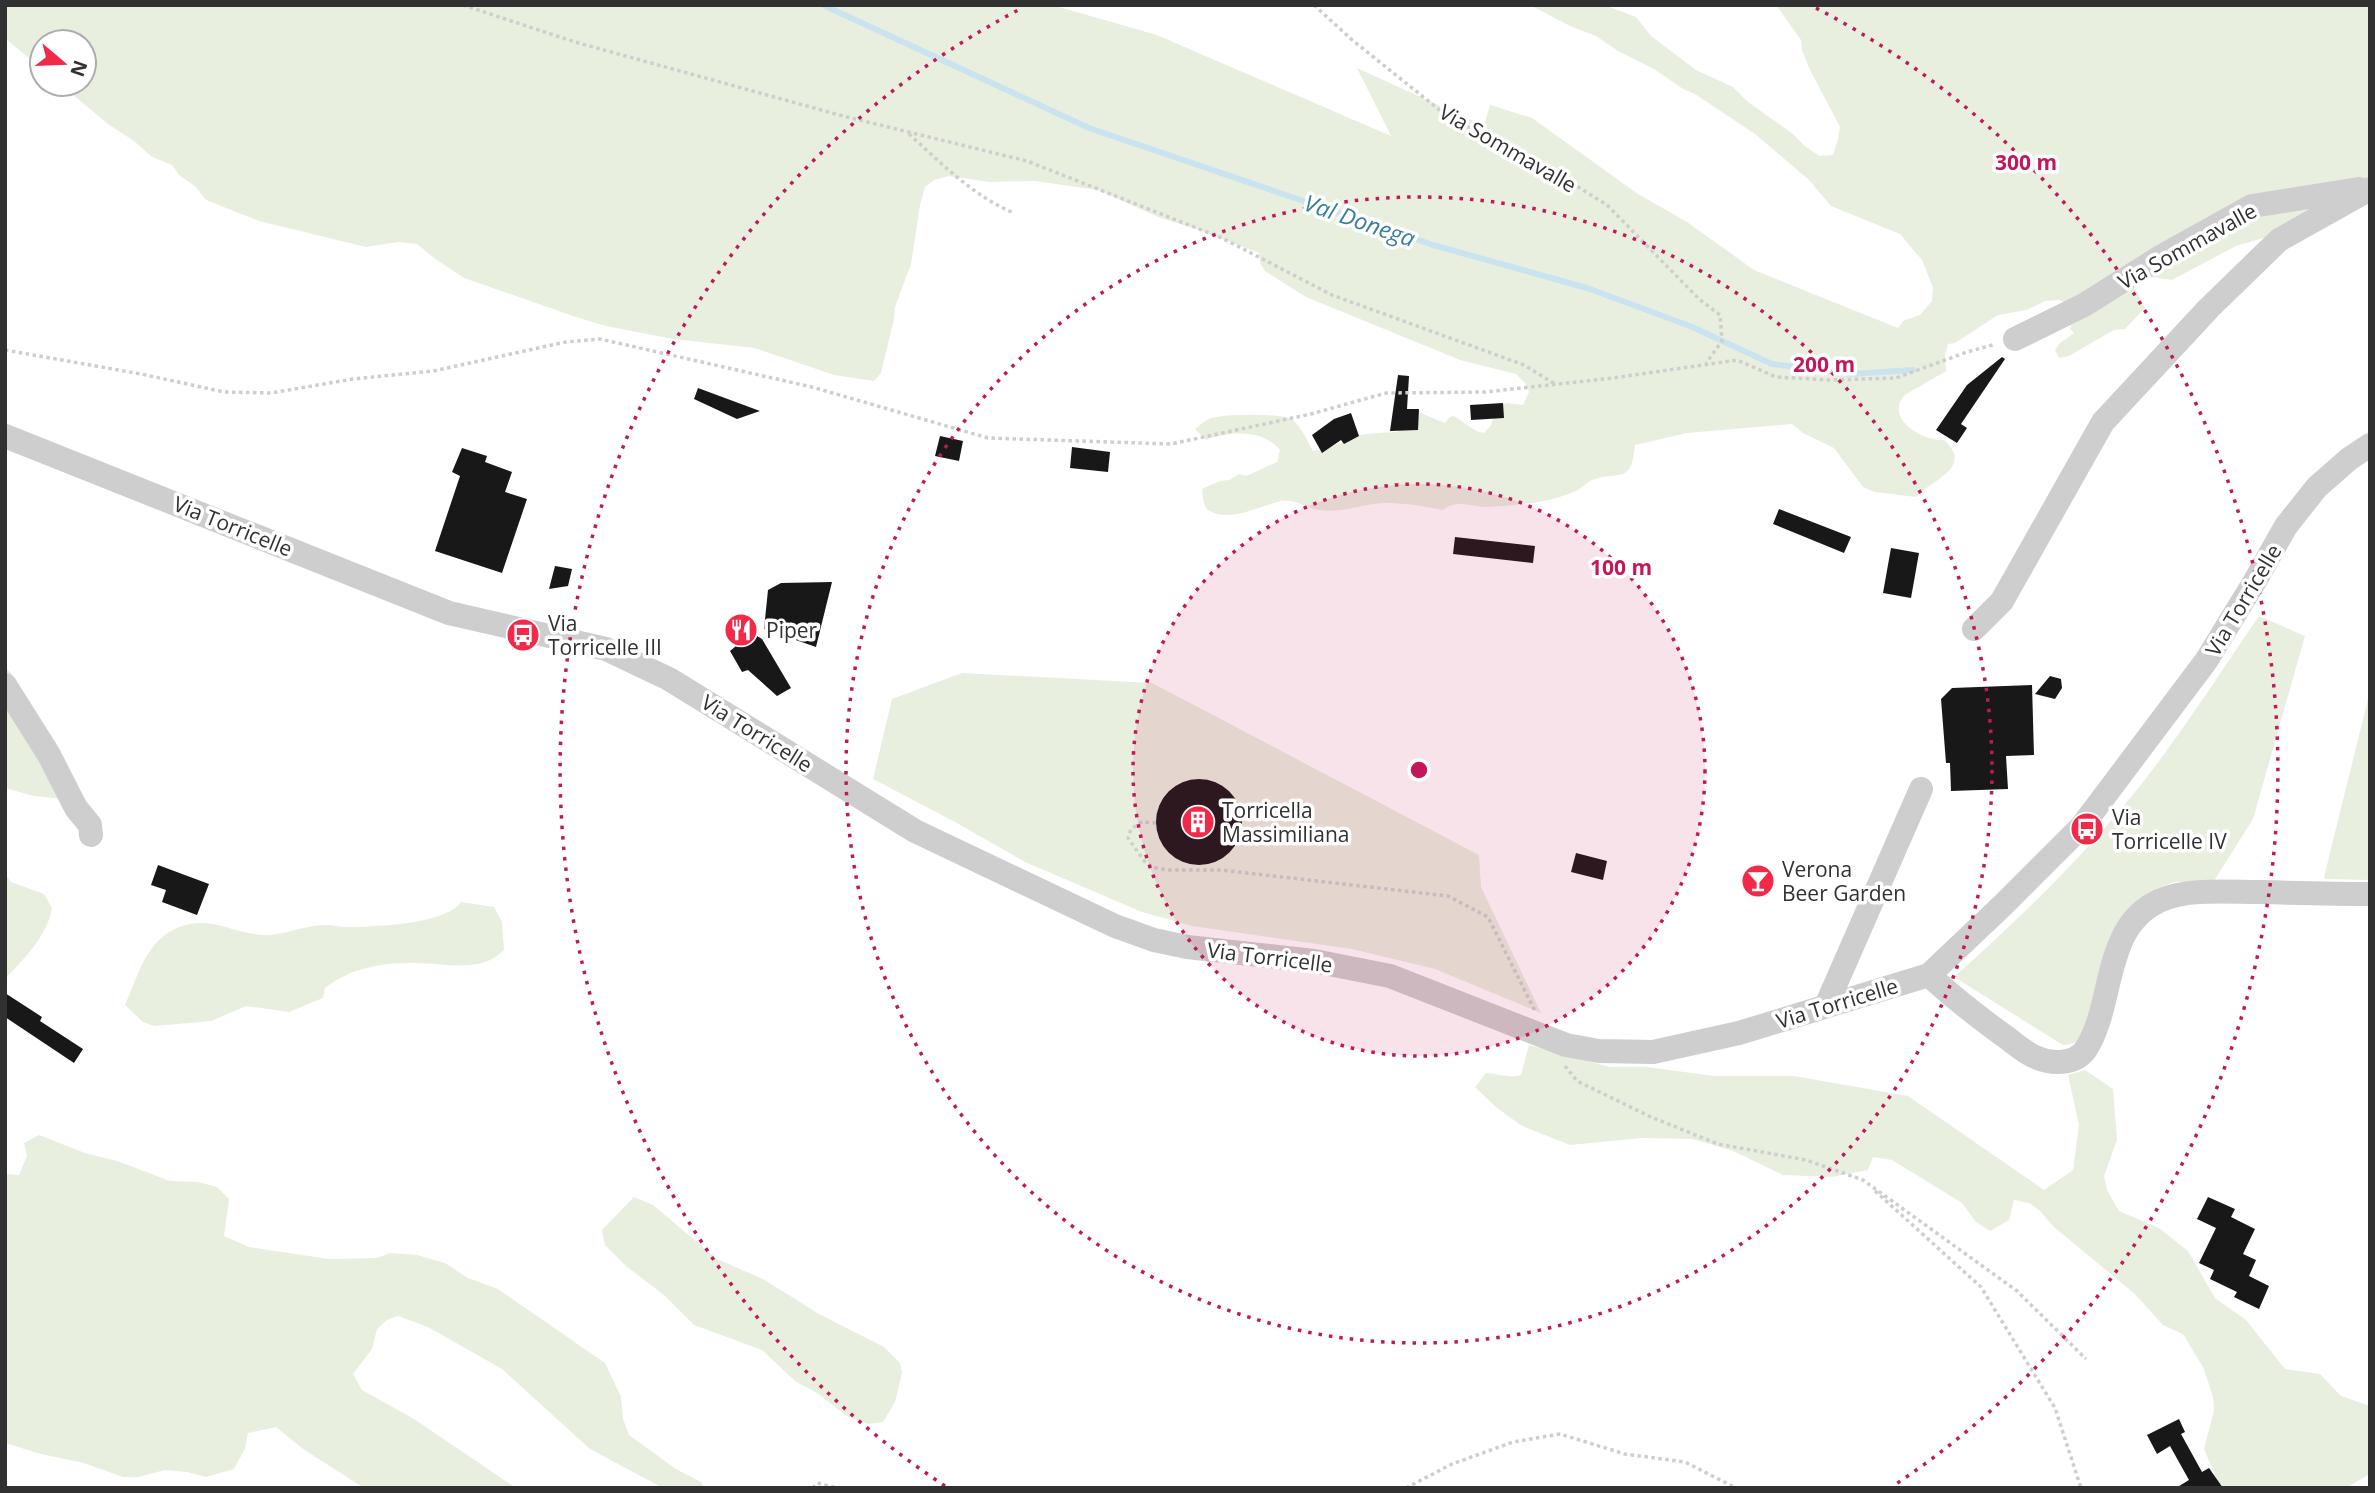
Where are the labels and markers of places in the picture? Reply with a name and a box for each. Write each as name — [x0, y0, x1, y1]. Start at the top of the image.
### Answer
place label: Via Torricelle III — [548, 609, 662, 661]
restaurant icon: Piper — [722, 611, 760, 649]
bus stop icon: Via Torricelle III — [504, 616, 542, 654]
place label: Piper — [766, 616, 818, 644]
centre of rings — [1407, 758, 1431, 782]
place label: Torricella Massimiliana — [1222, 796, 1349, 848]
building icon: Torricella Massimiliana — [1179, 803, 1217, 841]
place label: Via Torricelle IV — [2112, 803, 2227, 855]
bus stop icon: Via Torricelle IV — [2068, 810, 2106, 848]
place label: Verona Beer Garden — [1782, 855, 1906, 907]
bar icon: Verona Beer Garden — [1739, 862, 1777, 900]

